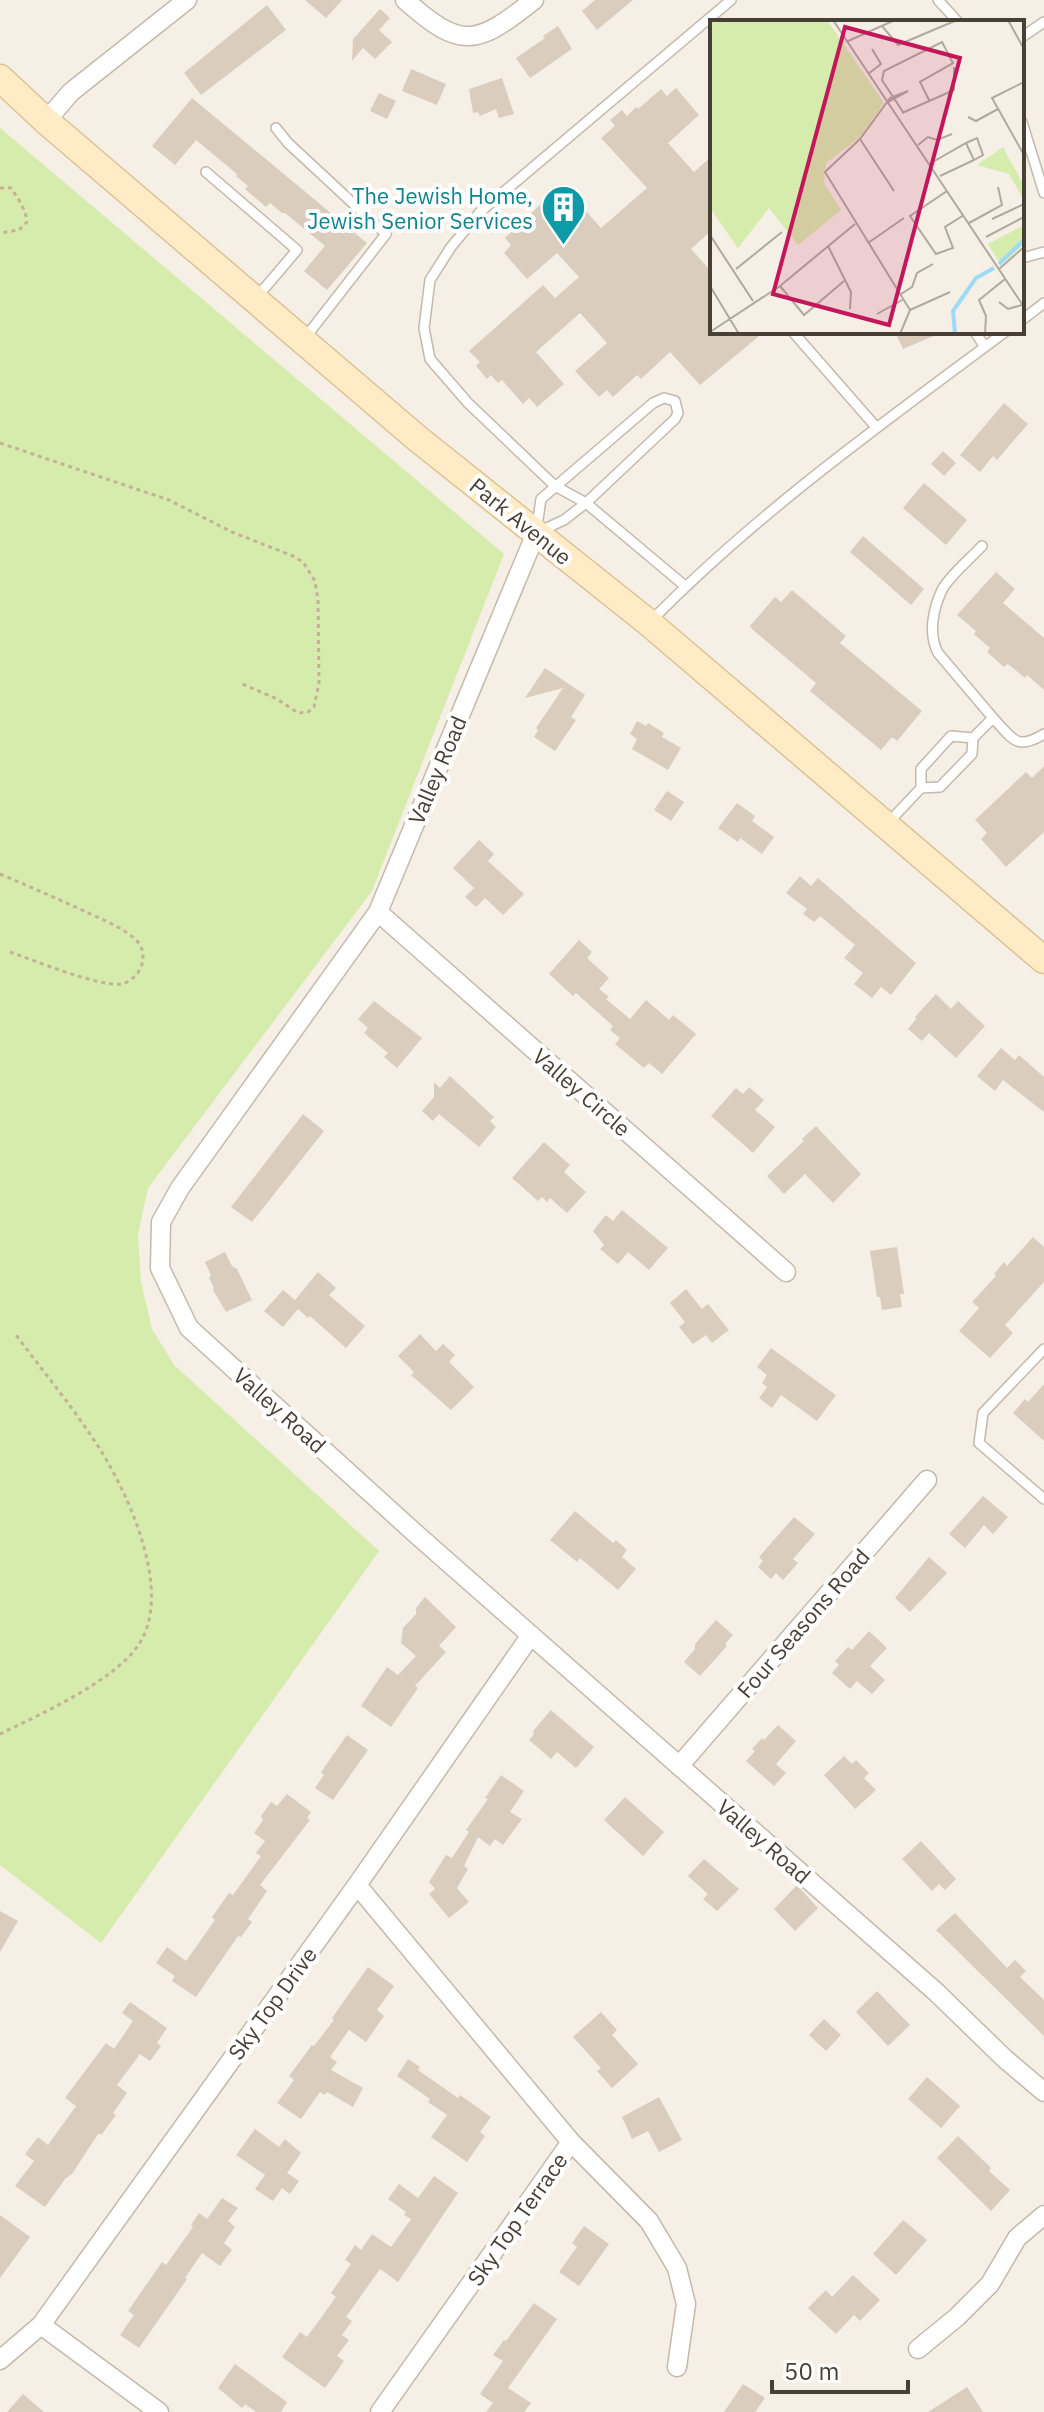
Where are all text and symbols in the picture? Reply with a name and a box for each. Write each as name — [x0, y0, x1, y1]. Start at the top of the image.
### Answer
inset map — [710, 20, 1024, 334]
place label: The Jewish Home, Jewish Senior Services — [307, 181, 533, 235]
building icon: The Jewish Home, Jewish Senior Services — [540, 184, 588, 247]
street label: Park Avenue — [464, 471, 578, 571]
street label: Valley Road — [401, 711, 473, 829]
street label: Valley Circle — [527, 1041, 637, 1143]
street label: Valley Road — [228, 1361, 332, 1459]
street label: Four Seasons Road — [730, 1542, 876, 1704]
street label: Valley Road — [711, 1792, 817, 1890]
street label: Sky Top Drive — [221, 1941, 323, 2065]
street label: Sky Top Terrace — [460, 2147, 574, 2291]
scale bar — [772, 2344, 908, 2394]
text: 50 m — [784, 2355, 839, 2387]

